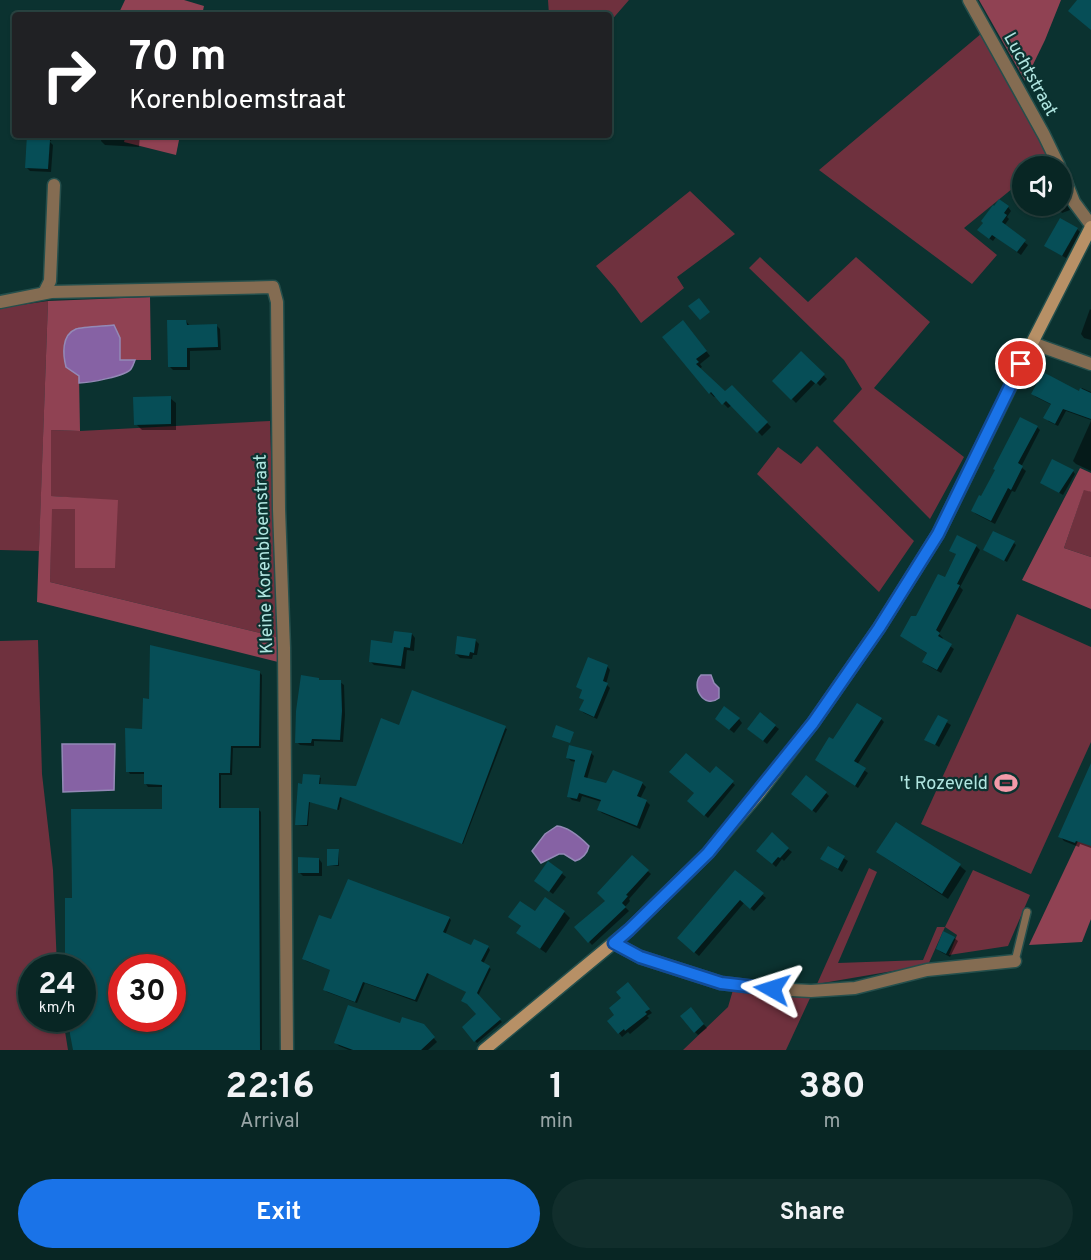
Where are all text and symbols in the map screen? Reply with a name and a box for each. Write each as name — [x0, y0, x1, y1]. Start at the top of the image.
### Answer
street label: Luchtstraat — [997, 29, 1062, 121]
text: 70 m — [129, 32, 227, 85]
icon: right — [30, 36, 108, 114]
text: Korenbloemstraat — [129, 84, 346, 118]
map controls — [1012, 156, 1072, 216]
button: sound — [1012, 156, 1072, 216]
pin — [995, 338, 1046, 389]
icon: arrive — [1004, 347, 1037, 380]
street label: Kleine Korenbloemstraat — [250, 454, 279, 654]
sports icon: 't Rozeveld — [993, 770, 1019, 796]
place label: 't Rozeveld — [900, 773, 988, 796]
speed limit sign: 30 — [108, 954, 186, 1032]
position arrow — [740, 957, 804, 1021]
text: 24 — [38, 967, 76, 1004]
text: km/h — [39, 999, 75, 1018]
text: 22:16 — [225, 1065, 315, 1111]
text: 1 — [549, 1065, 564, 1111]
text: 380 — [798, 1065, 866, 1111]
text: Arrival — [240, 1109, 300, 1135]
text: min — [540, 1109, 573, 1135]
text: m — [824, 1109, 841, 1135]
button: Exit — [18, 1179, 540, 1248]
button: Share — [552, 1179, 1073, 1248]

